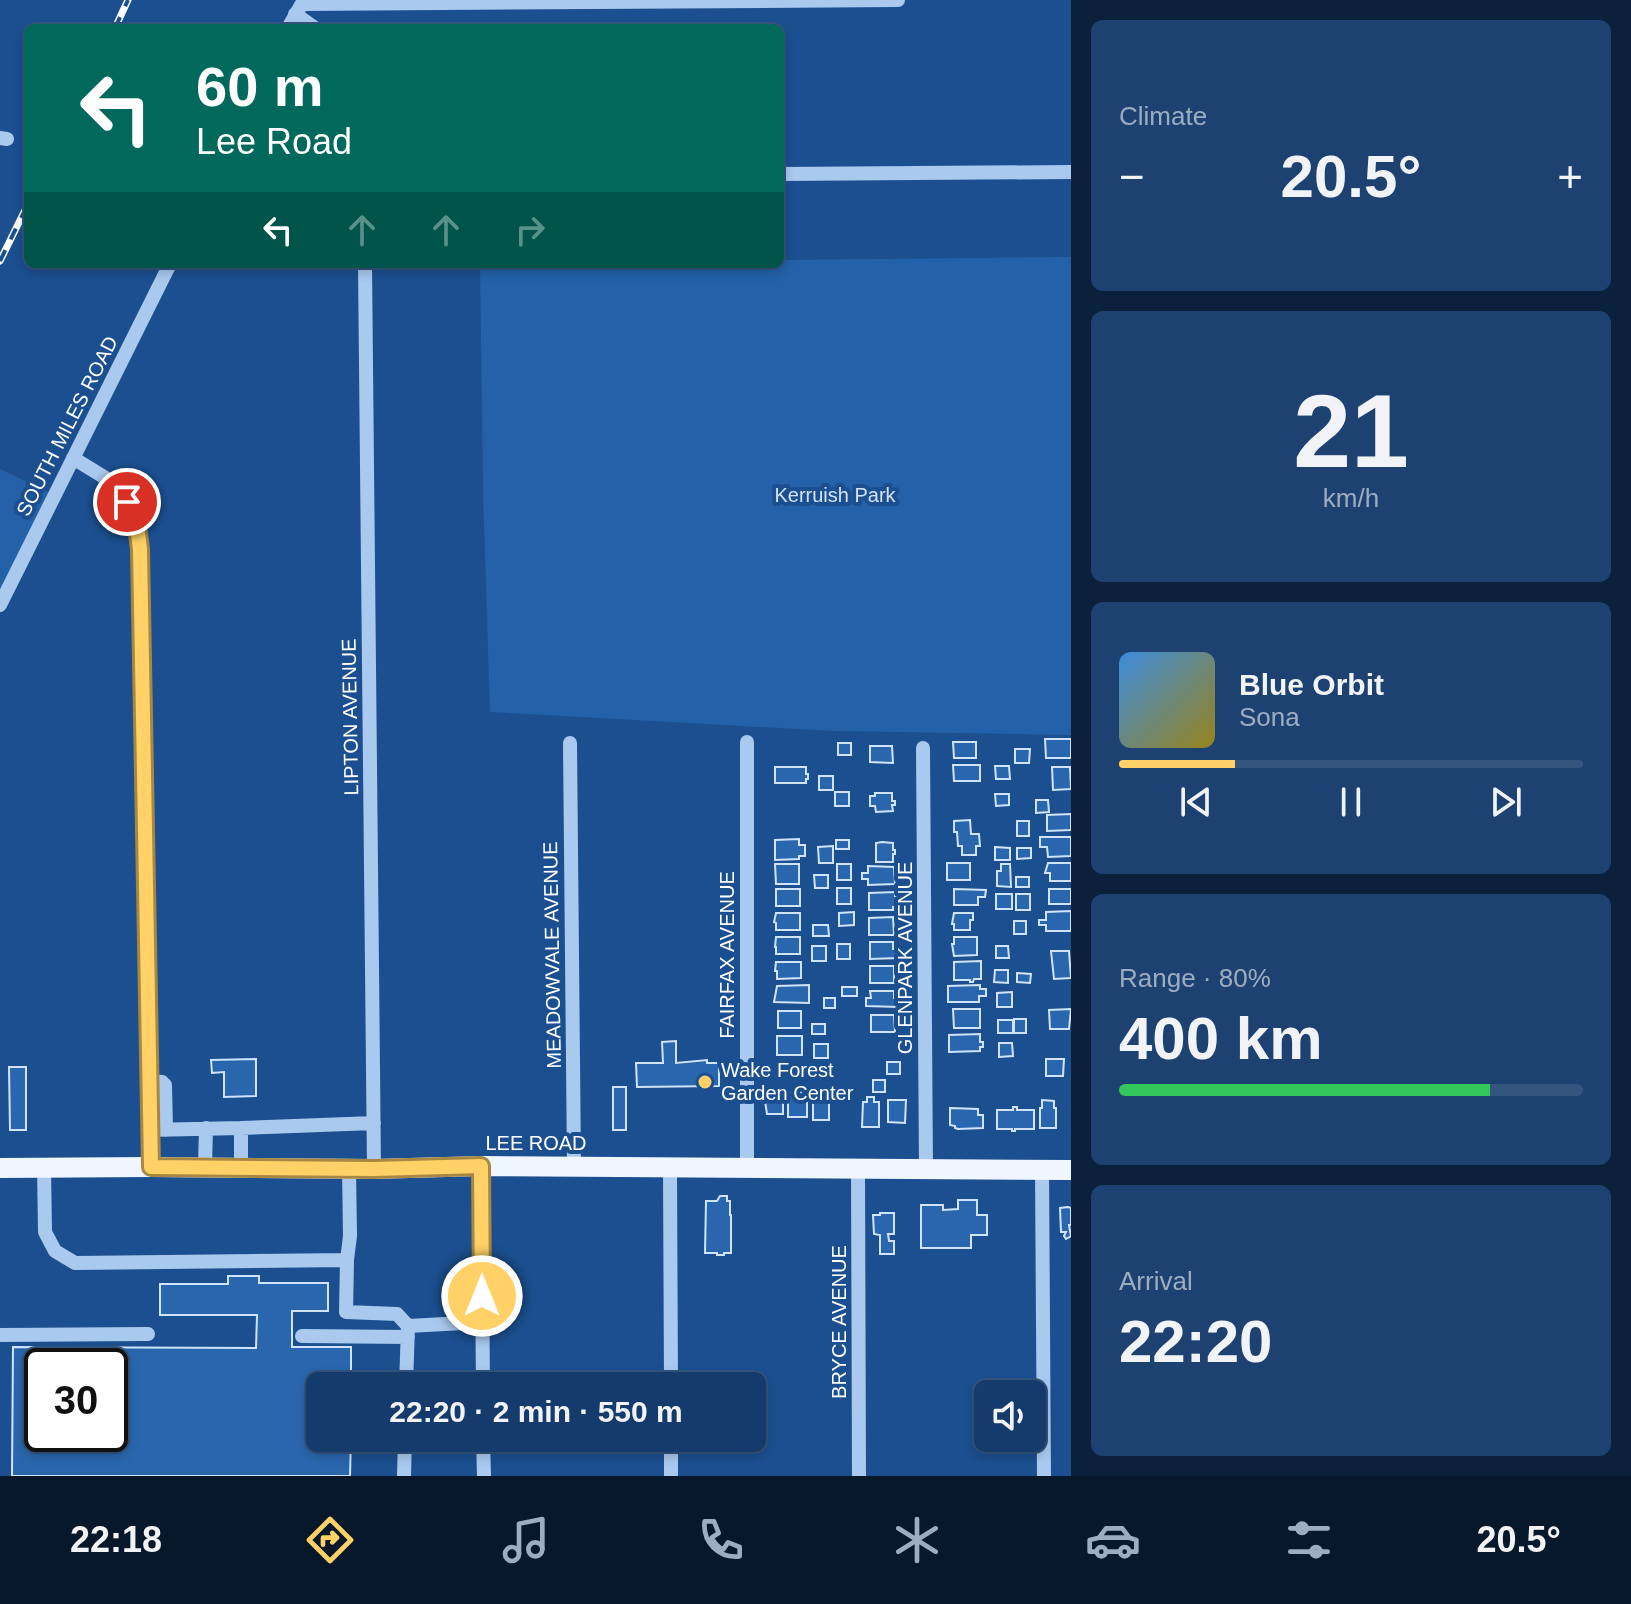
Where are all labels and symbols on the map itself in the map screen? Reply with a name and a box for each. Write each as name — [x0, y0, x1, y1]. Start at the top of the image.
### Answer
street label: SOUTH MILES ROAD — [12, 332, 122, 520]
pin — [93, 468, 161, 536]
park label: Kerruish Park — [774, 484, 897, 506]
street label: LIPTON AVENUE — [338, 638, 362, 796]
street label: MEADOWVALE AVENUE — [539, 841, 565, 1069]
street label: GLENPARK AVENUE — [894, 862, 916, 1054]
street label: FAIRFAX AVENUE — [716, 871, 738, 1039]
place label: Wake Forest Garden Center — [721, 1059, 854, 1104]
marker: Wake Forest Garden Center — [696, 1073, 714, 1091]
street label: LEE ROAD — [485, 1132, 587, 1154]
street label: BRYCE AVENUE — [828, 1245, 850, 1399]
position arrow — [440, 1254, 524, 1338]
speed limit sign: 30 — [24, 1348, 128, 1452]

